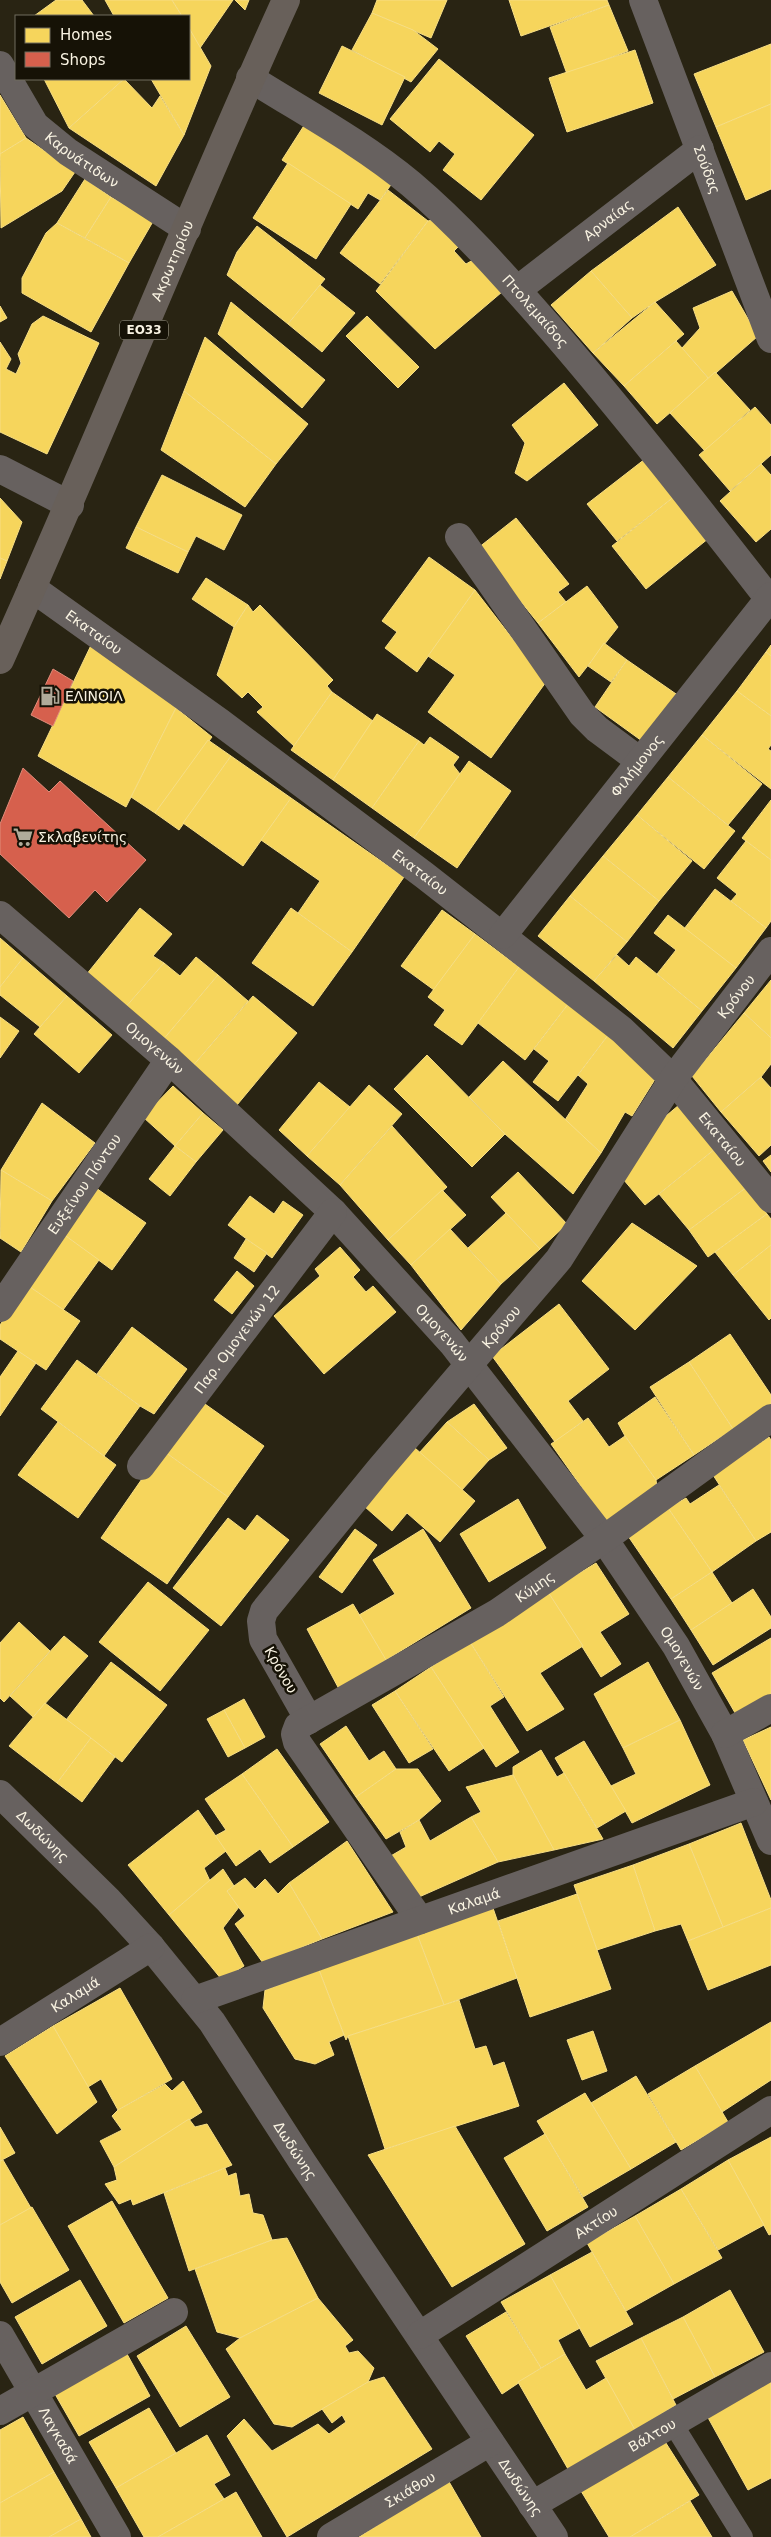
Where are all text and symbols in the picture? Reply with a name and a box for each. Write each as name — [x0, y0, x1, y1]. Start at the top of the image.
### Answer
legend — [15, 15, 190, 80]
text: Homes — [60, 26, 112, 44]
text: Shops — [60, 51, 106, 69]
street label: Καρυάτιδων — [42, 129, 122, 191]
street label: Σούδας — [690, 142, 724, 196]
street label: Αρναίας — [580, 196, 636, 244]
street label: Ακρωτηρίου — [148, 218, 197, 303]
street label: Πτολεμαίδος — [499, 272, 572, 351]
road number: ΕΟ33 — [120, 320, 168, 340]
street label: Εκαταίου — [63, 607, 125, 658]
fuel station icon: ΕΛΙΝΟΙΛ — [39, 685, 61, 707]
place label: ΕΛΙΝΟΙΛ — [65, 688, 123, 704]
street label: Φιλήμονος — [607, 731, 667, 800]
supermarket icon: Σκλαβενίτης — [12, 826, 34, 848]
place label: Σκλαβενίτης — [38, 829, 127, 845]
street label: Εκαταίου — [389, 846, 451, 898]
street label: Κρόνου — [714, 971, 758, 1022]
street label: Ομογενών — [122, 1018, 187, 1078]
street label: Εκαταίου — [695, 1109, 749, 1170]
street label: Ευξείνου Πόντου — [45, 1131, 124, 1237]
street label: Παρ. Ομογενών 12 — [191, 1282, 283, 1396]
street label: Ομογενών — [412, 1300, 472, 1365]
street label: Κρόνου — [479, 1302, 524, 1351]
street label: Κύμης — [512, 1568, 557, 1606]
street label: Ομογενών — [657, 1623, 707, 1693]
street label: Κρόνου — [261, 1644, 301, 1696]
street label: Δωδώνης — [13, 1807, 72, 1865]
street label: Καλαμά — [446, 1885, 502, 1918]
street label: Καλαμά — [48, 1973, 102, 2016]
street label: Δωδώνης — [270, 2119, 320, 2183]
street label: Ακτίου — [572, 2203, 620, 2242]
street label: Λαγκαδά — [36, 2404, 81, 2466]
street label: Βάλτου — [626, 2415, 679, 2455]
street label: Δωδώνης — [495, 2455, 546, 2519]
street label: Σκιάθου — [382, 2468, 438, 2511]

